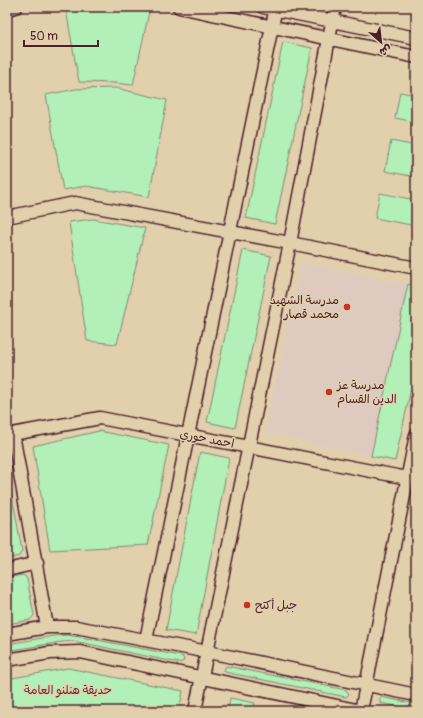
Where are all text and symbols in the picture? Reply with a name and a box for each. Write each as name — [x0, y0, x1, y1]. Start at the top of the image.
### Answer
scale bar — [24, 22, 98, 48]
north arrow — [361, 22, 401, 62]
text: 50 m — [30, 29, 58, 44]
text: ش — [377, 42, 394, 59]
place label: مدرسة الشهيد محمد قصار — [270, 293, 339, 322]
marker: مدرسة الشهيد محمد قصار — [342, 302, 352, 312]
place label: مدرسة عز الدين القسام — [336, 378, 397, 408]
marker: مدرسة عز الدين القسام — [324, 387, 334, 397]
street label: احمد حوري — [178, 426, 236, 453]
place label: جبل أكتح — [255, 598, 297, 614]
marker: جبل أكتح — [242, 600, 252, 610]
park label: حديقة هنلنو العامة — [24, 683, 112, 698]

